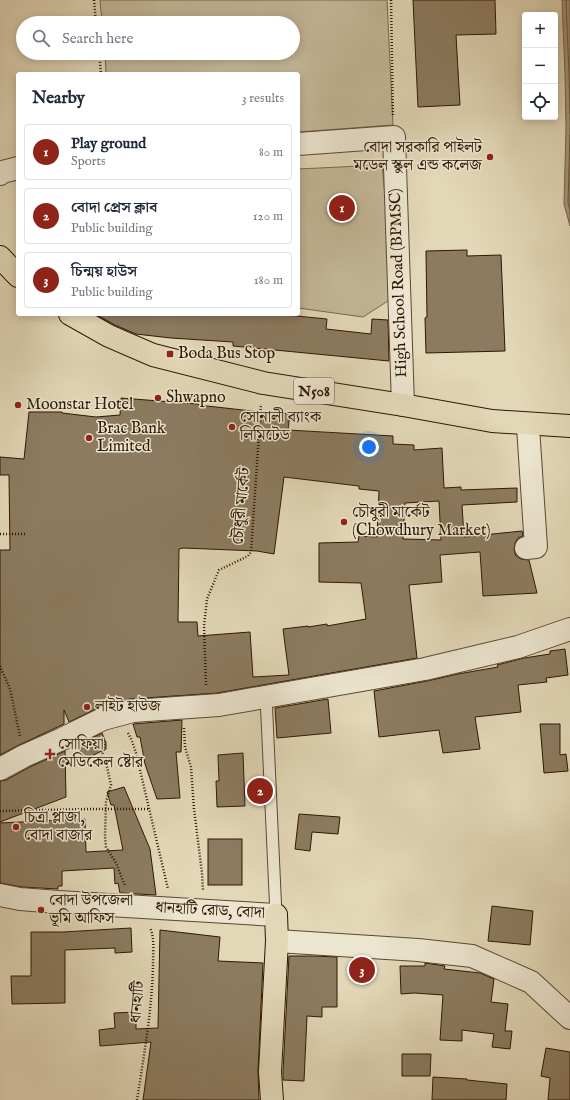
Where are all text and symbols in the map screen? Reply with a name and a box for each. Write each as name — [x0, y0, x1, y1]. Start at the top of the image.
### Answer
map controls — [522, 12, 558, 120]
button: + — [522, 12, 558, 48]
search box — [16, 16, 300, 60]
icon: search — [30, 27, 52, 49]
text: Search here — [62, 29, 133, 48]
button: − — [522, 48, 558, 84]
button: locate — [522, 84, 558, 120]
text: Nearby — [32, 88, 85, 109]
text: 3 results — [242, 90, 284, 107]
text: Play ground — [71, 134, 146, 153]
place label: বোদা সরকারি পাইলট মডেল স্কুল এন্ড কলেজ — [352, 136, 483, 176]
text: 1 — [44, 144, 48, 161]
text: 80 m — [259, 144, 283, 161]
marker: বোদা সরকারি পাইলট মডেল স্কুল এন্ড কলেজ — [485, 152, 495, 162]
text: Sports — [71, 153, 106, 170]
street label: High School Road (BPMSC) — [386, 188, 412, 378]
pin: 1 — [329, 193, 355, 223]
text: বোদা প্রেস ক্লাব — [71, 198, 157, 217]
text: 2 — [43, 208, 49, 225]
text: 120 m — [253, 208, 283, 225]
text: Public building — [71, 220, 153, 237]
text: চিন্ময় হাউস — [71, 262, 137, 281]
text: 3 — [44, 272, 48, 289]
text: 180 m — [254, 272, 283, 289]
text: Public building — [71, 284, 153, 301]
place label: Boda Bus Stop — [178, 344, 275, 364]
marker: Boda Bus Stop — [165, 349, 175, 359]
road number: N508 — [294, 378, 334, 404]
place label: Shwapno — [166, 388, 226, 408]
marker: Shwapno — [153, 393, 163, 403]
place label: Moonstar Hotel — [26, 395, 134, 415]
marker: Moonstar Hotel — [13, 400, 23, 410]
place label: সোনালী ব্যাংক লিমিটেড — [239, 407, 322, 446]
place label: Brac Bank Limited — [97, 419, 166, 457]
marker: সোনালী ব্যাংক লিমিটেড — [227, 422, 237, 432]
marker: Brac Bank Limited — [84, 433, 94, 443]
your location — [359, 437, 379, 457]
street label: চৌধুরী মার্কেট — [228, 465, 255, 546]
place label: চৌধুরী মার্কেট (Chowdhury Market) — [352, 502, 490, 541]
marker: চৌধুরী মার্কেট (Chowdhury Market) — [339, 517, 349, 527]
place label: লাইট হাউজ — [94, 695, 162, 717]
marker: লাইট হাউজ — [82, 702, 92, 712]
place label: সোফিয়া মেডিকেল ষ্টোর — [58, 734, 144, 773]
marker: সোফিয়া মেডিকেল ষ্টোর — [45, 749, 55, 759]
pin: 2 — [247, 776, 273, 806]
place label: চিত্রা প্লাজা, বোদা বাজার — [23, 807, 93, 846]
marker: চিত্রা প্লাজা, বোদা বাজার — [11, 822, 21, 832]
place label: বোদা উপজেলা ভূমি আফিস — [48, 890, 133, 929]
street label: ধানহাটি রোড, বোদা — [155, 897, 265, 924]
marker: বোদা উপজেলা ভূমি আফিস — [36, 905, 46, 915]
pin: 3 — [349, 955, 375, 985]
street label: ধানহাটি — [125, 979, 150, 1024]

